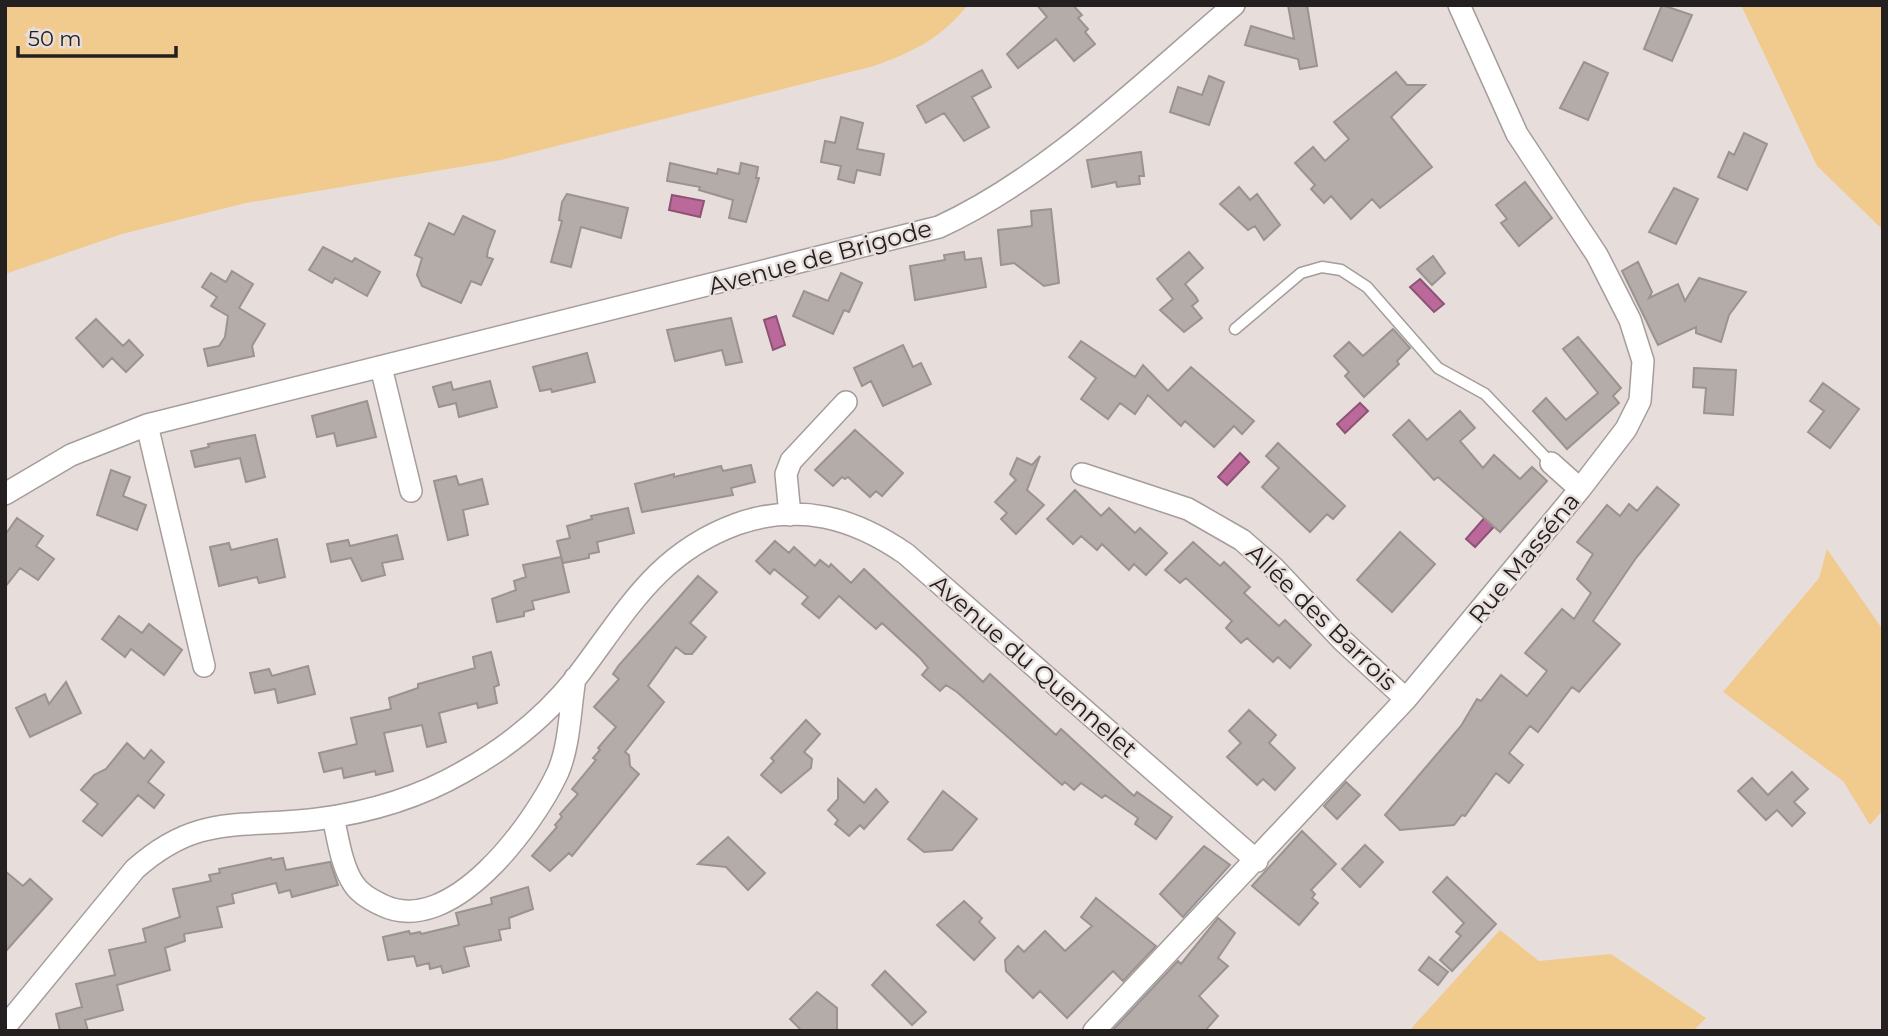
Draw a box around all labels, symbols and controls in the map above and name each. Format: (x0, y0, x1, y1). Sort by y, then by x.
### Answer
scale bar (18, 14, 175, 58)
text: 50 m (28, 26, 82, 51)
street label: Avenue de Brigode (705, 213, 935, 301)
street label: Rue Masséna (1462, 487, 1586, 629)
street label: Allée des Barrois (1241, 538, 1403, 696)
street label: Avenue du Quennelet (925, 568, 1143, 764)

